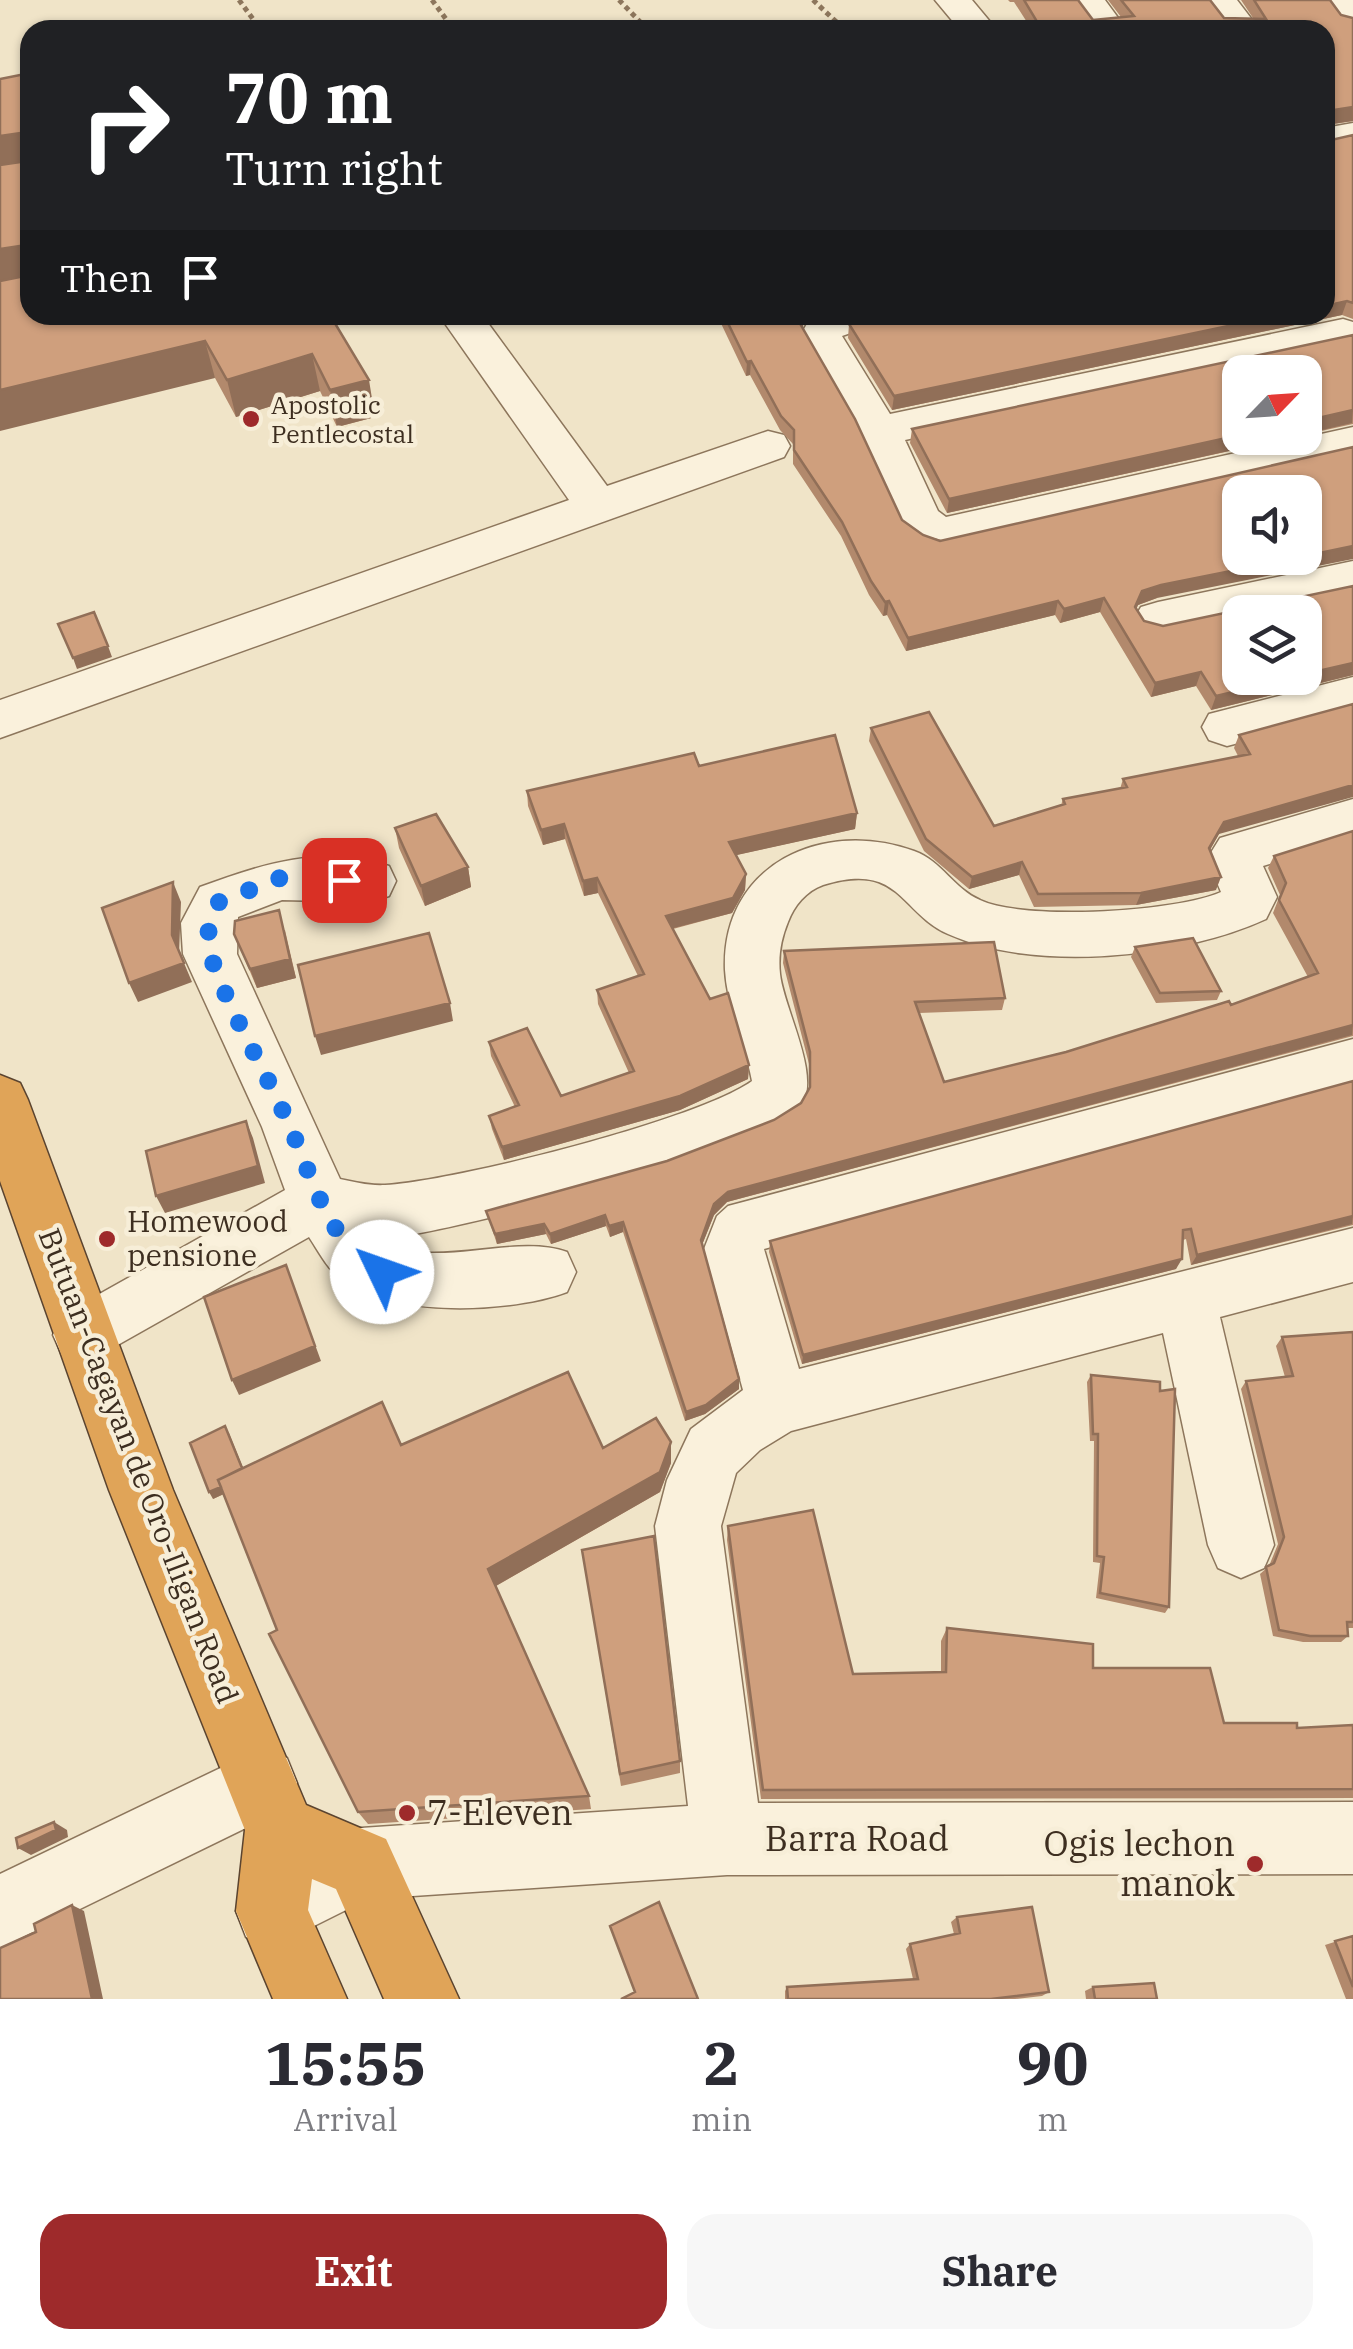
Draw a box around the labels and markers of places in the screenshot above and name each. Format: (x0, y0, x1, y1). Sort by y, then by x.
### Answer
place label: Apostolic Pentlecostal (271, 388, 414, 450)
marker: Apostolic Pentlecostal (240, 408, 262, 430)
pin (302, 838, 387, 923)
place label: Homewood pensione (127, 1201, 288, 1274)
marker: Homewood pensione (96, 1228, 118, 1250)
place label: 7-Eleven (427, 1789, 573, 1835)
marker: 7-Eleven (396, 1802, 418, 1824)
place label: Ogis lechon manok (1043, 1820, 1236, 1906)
marker: Ogis lechon manok (1244, 1853, 1266, 1875)

